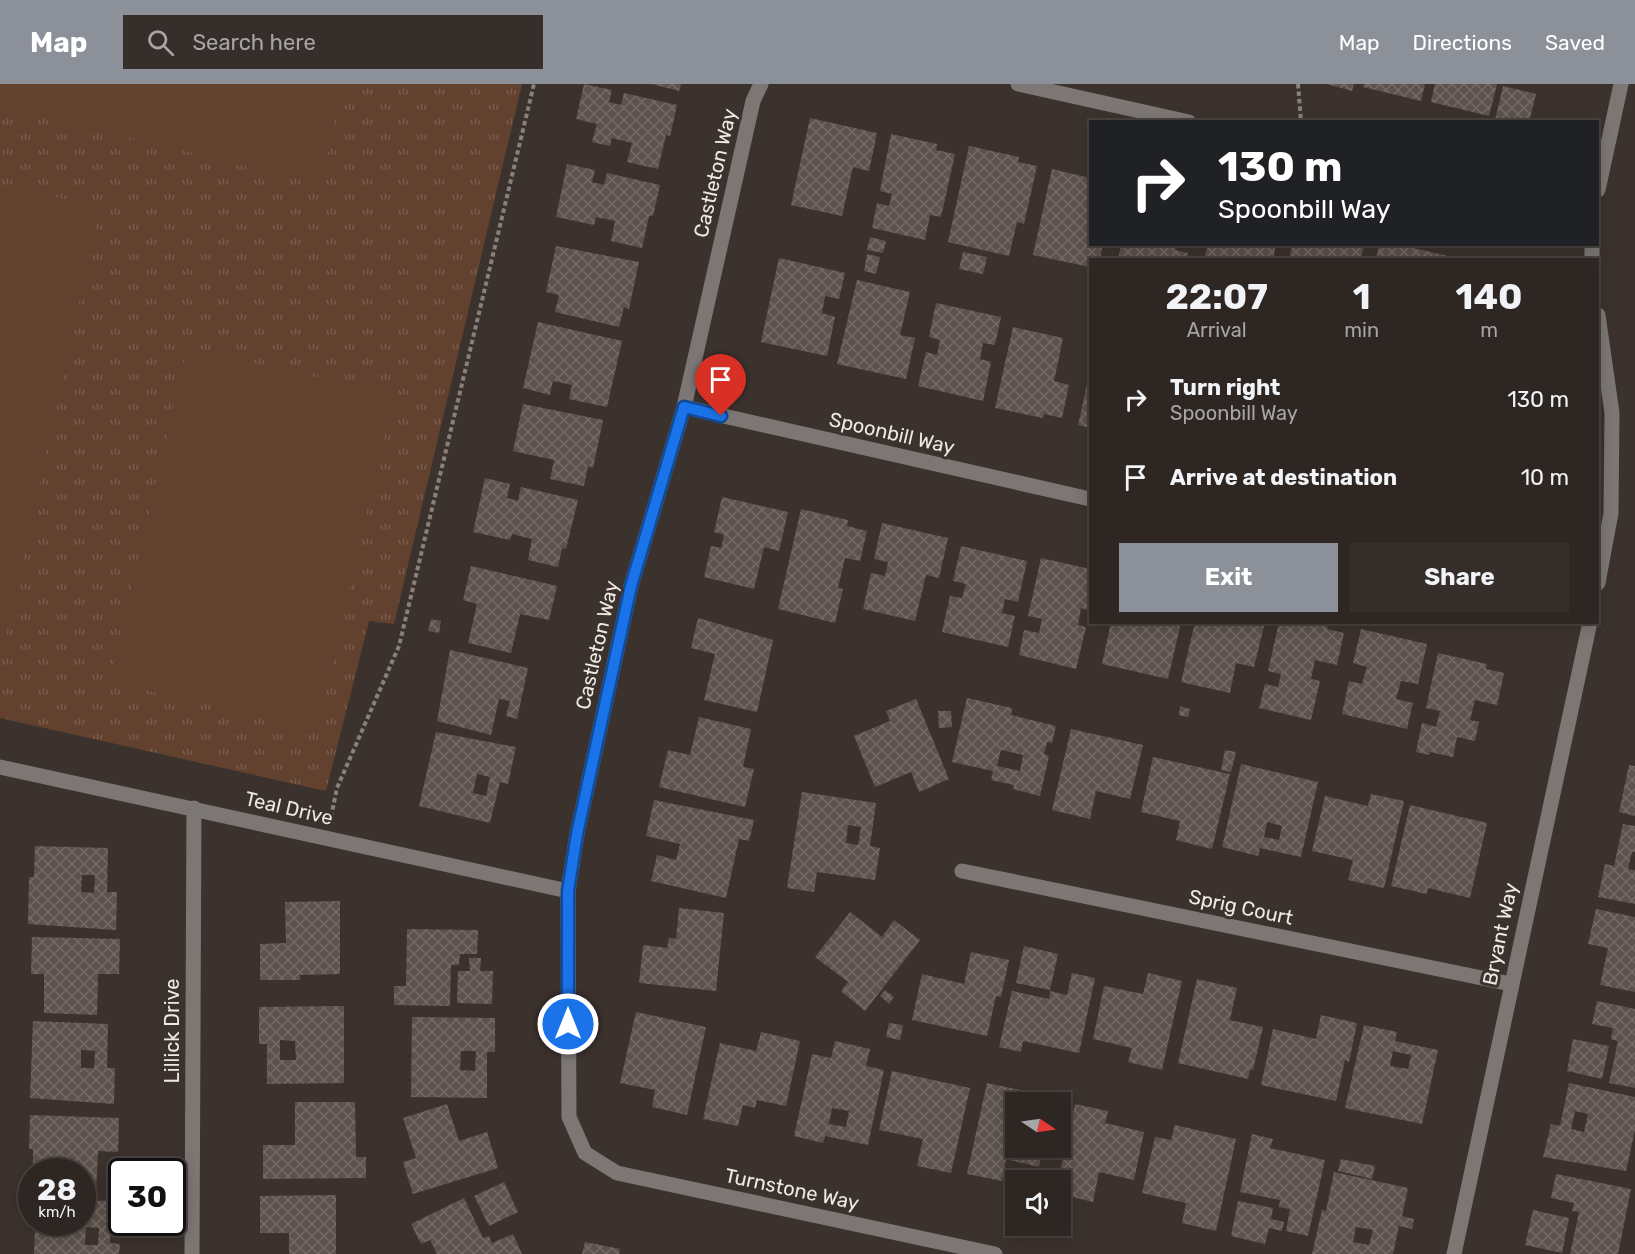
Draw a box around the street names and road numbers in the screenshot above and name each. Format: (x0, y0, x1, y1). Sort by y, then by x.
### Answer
street label: Castleton Way (688, 106, 742, 240)
street label: Spoonbill Way (827, 407, 957, 459)
street label: Castleton Way (570, 578, 624, 712)
street label: Teal Drive (243, 786, 335, 830)
street label: Bryant Way (1477, 880, 1523, 988)
street label: Sprig Court (1187, 884, 1295, 930)
street label: Lillick Drive (160, 979, 184, 1083)
street label: Turnstone Way (723, 1163, 861, 1215)

